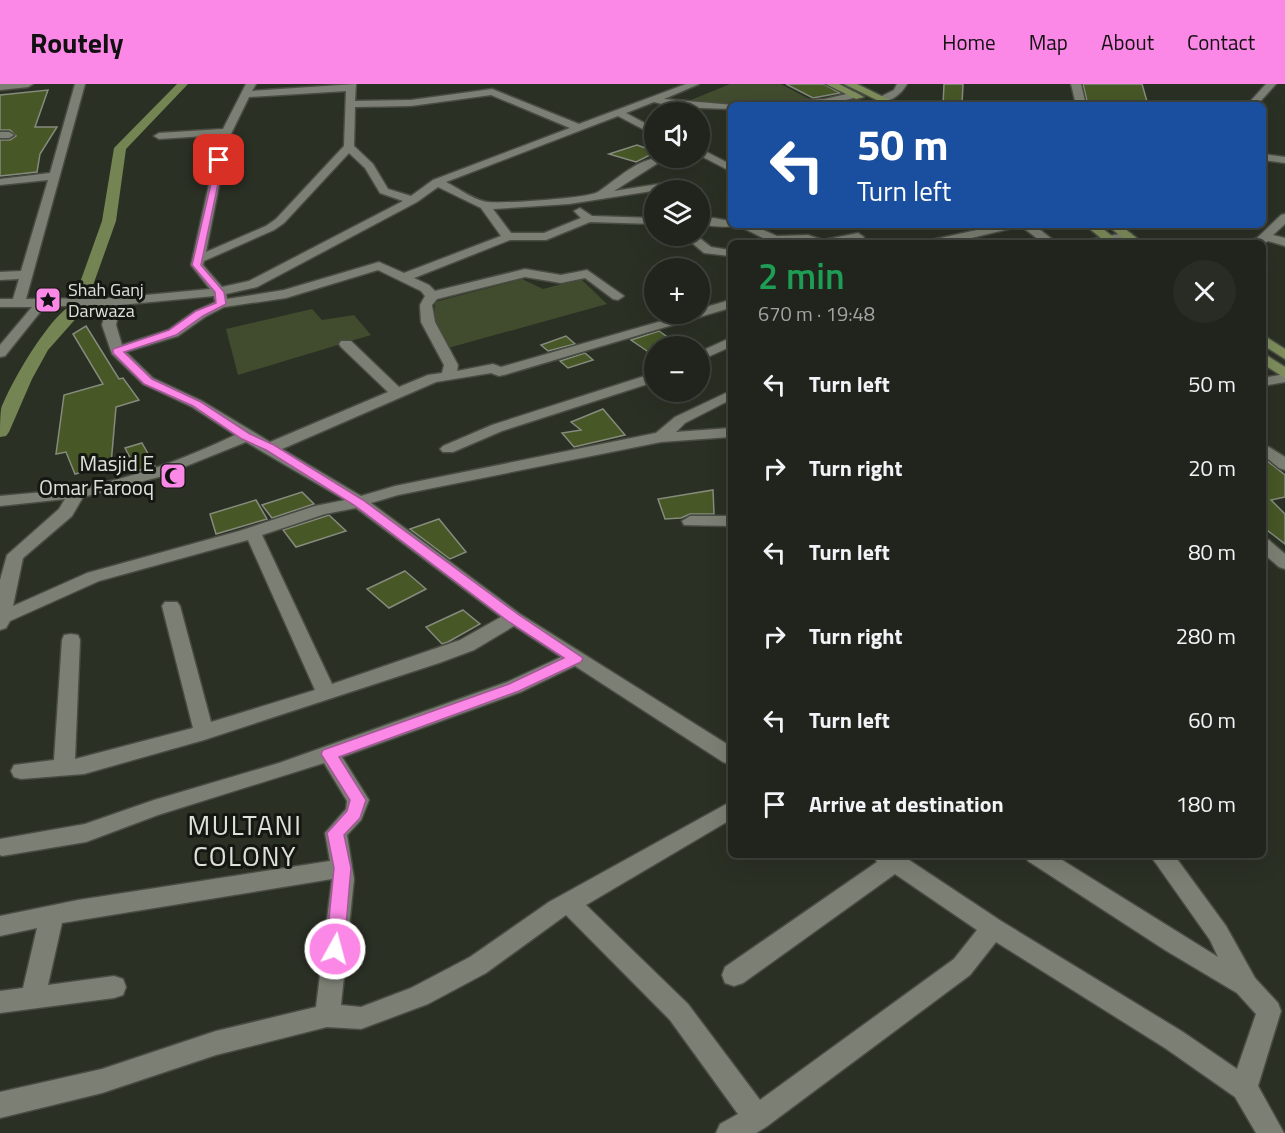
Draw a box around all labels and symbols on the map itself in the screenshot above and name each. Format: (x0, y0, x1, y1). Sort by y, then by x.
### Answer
pin (193, 134, 244, 185)
place label: Shah Ganj Darwaza (68, 276, 144, 324)
place icon: Shah Ganj Darwaza (33, 285, 63, 315)
place label: Masjid E Omar Farooq (39, 447, 154, 503)
mosque icon: Masjid E Omar Farooq (158, 461, 188, 491)
district label: MULTANI COLONY (188, 804, 302, 876)
position arrow (303, 917, 367, 981)

